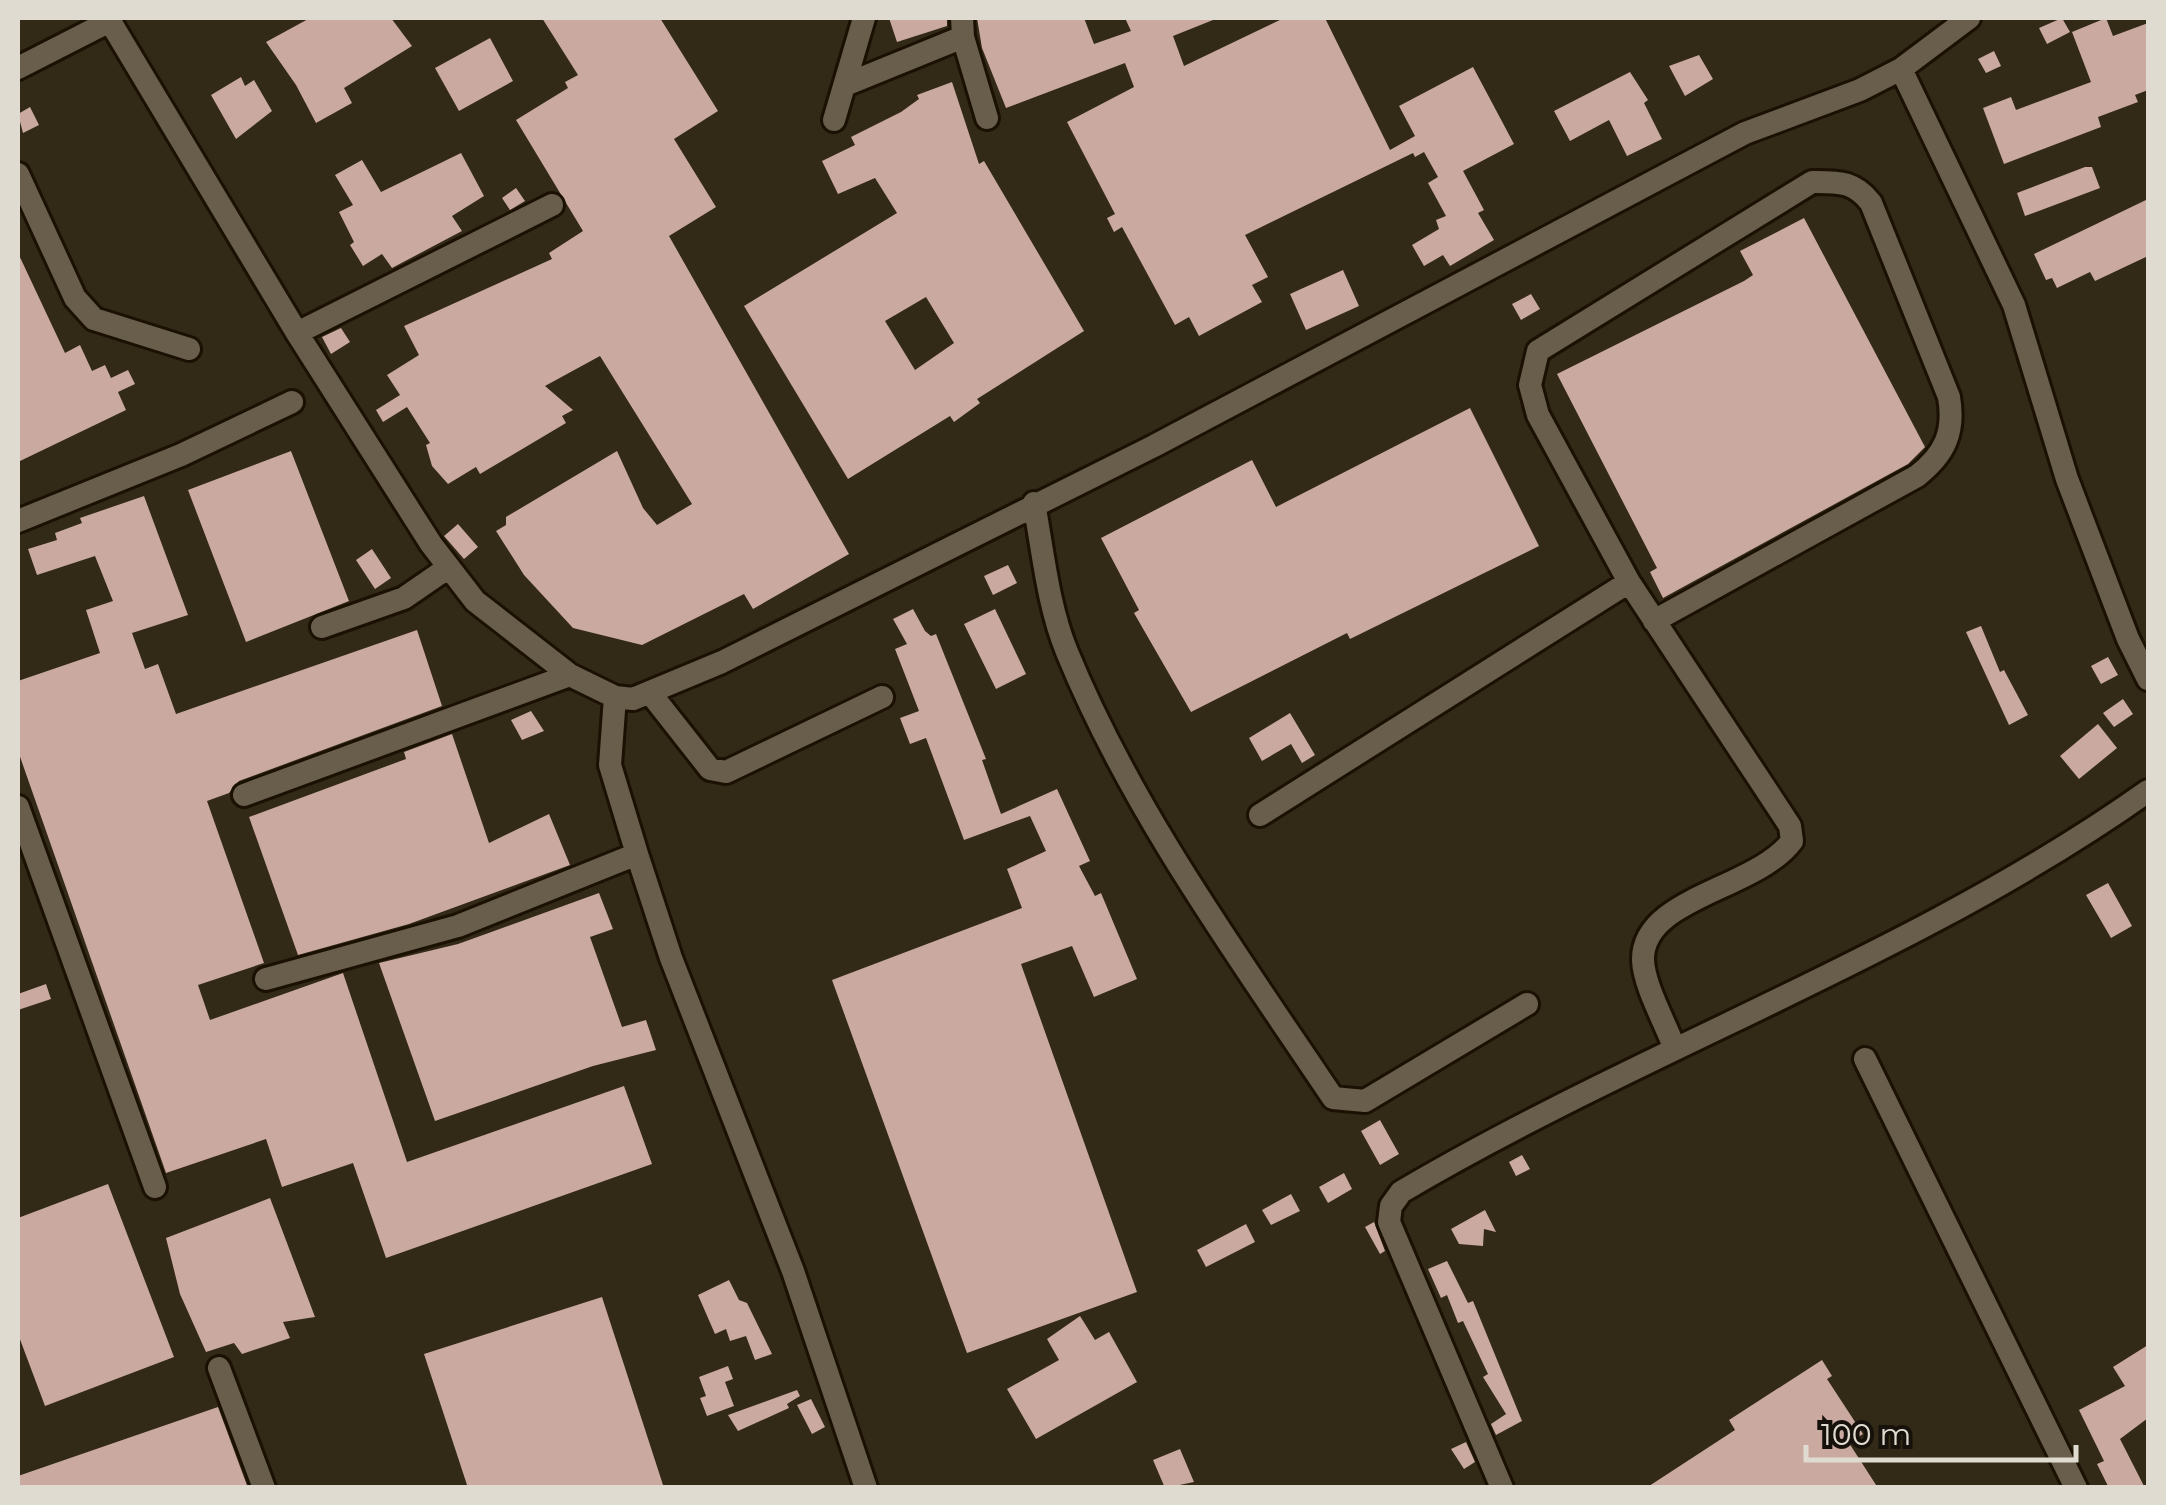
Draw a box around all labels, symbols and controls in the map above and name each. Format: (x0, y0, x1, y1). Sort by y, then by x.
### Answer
scale bar (1806, 1400, 2076, 1462)
text: 100 m (1821, 1416, 1911, 1453)

